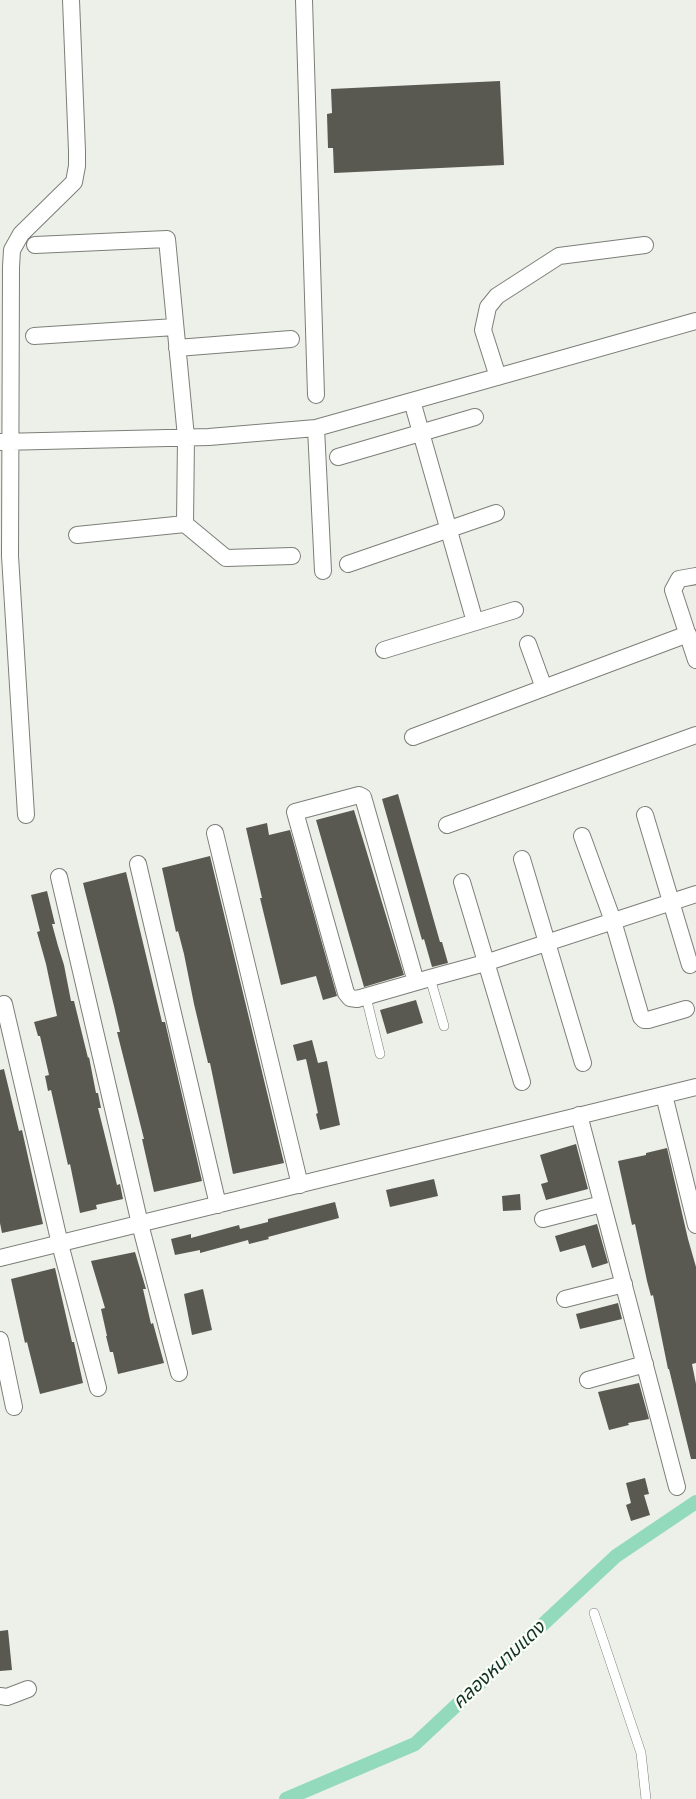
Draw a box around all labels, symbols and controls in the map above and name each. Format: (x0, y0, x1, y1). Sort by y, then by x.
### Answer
water label: คลองหนามแดง (448, 1616, 550, 1714)

